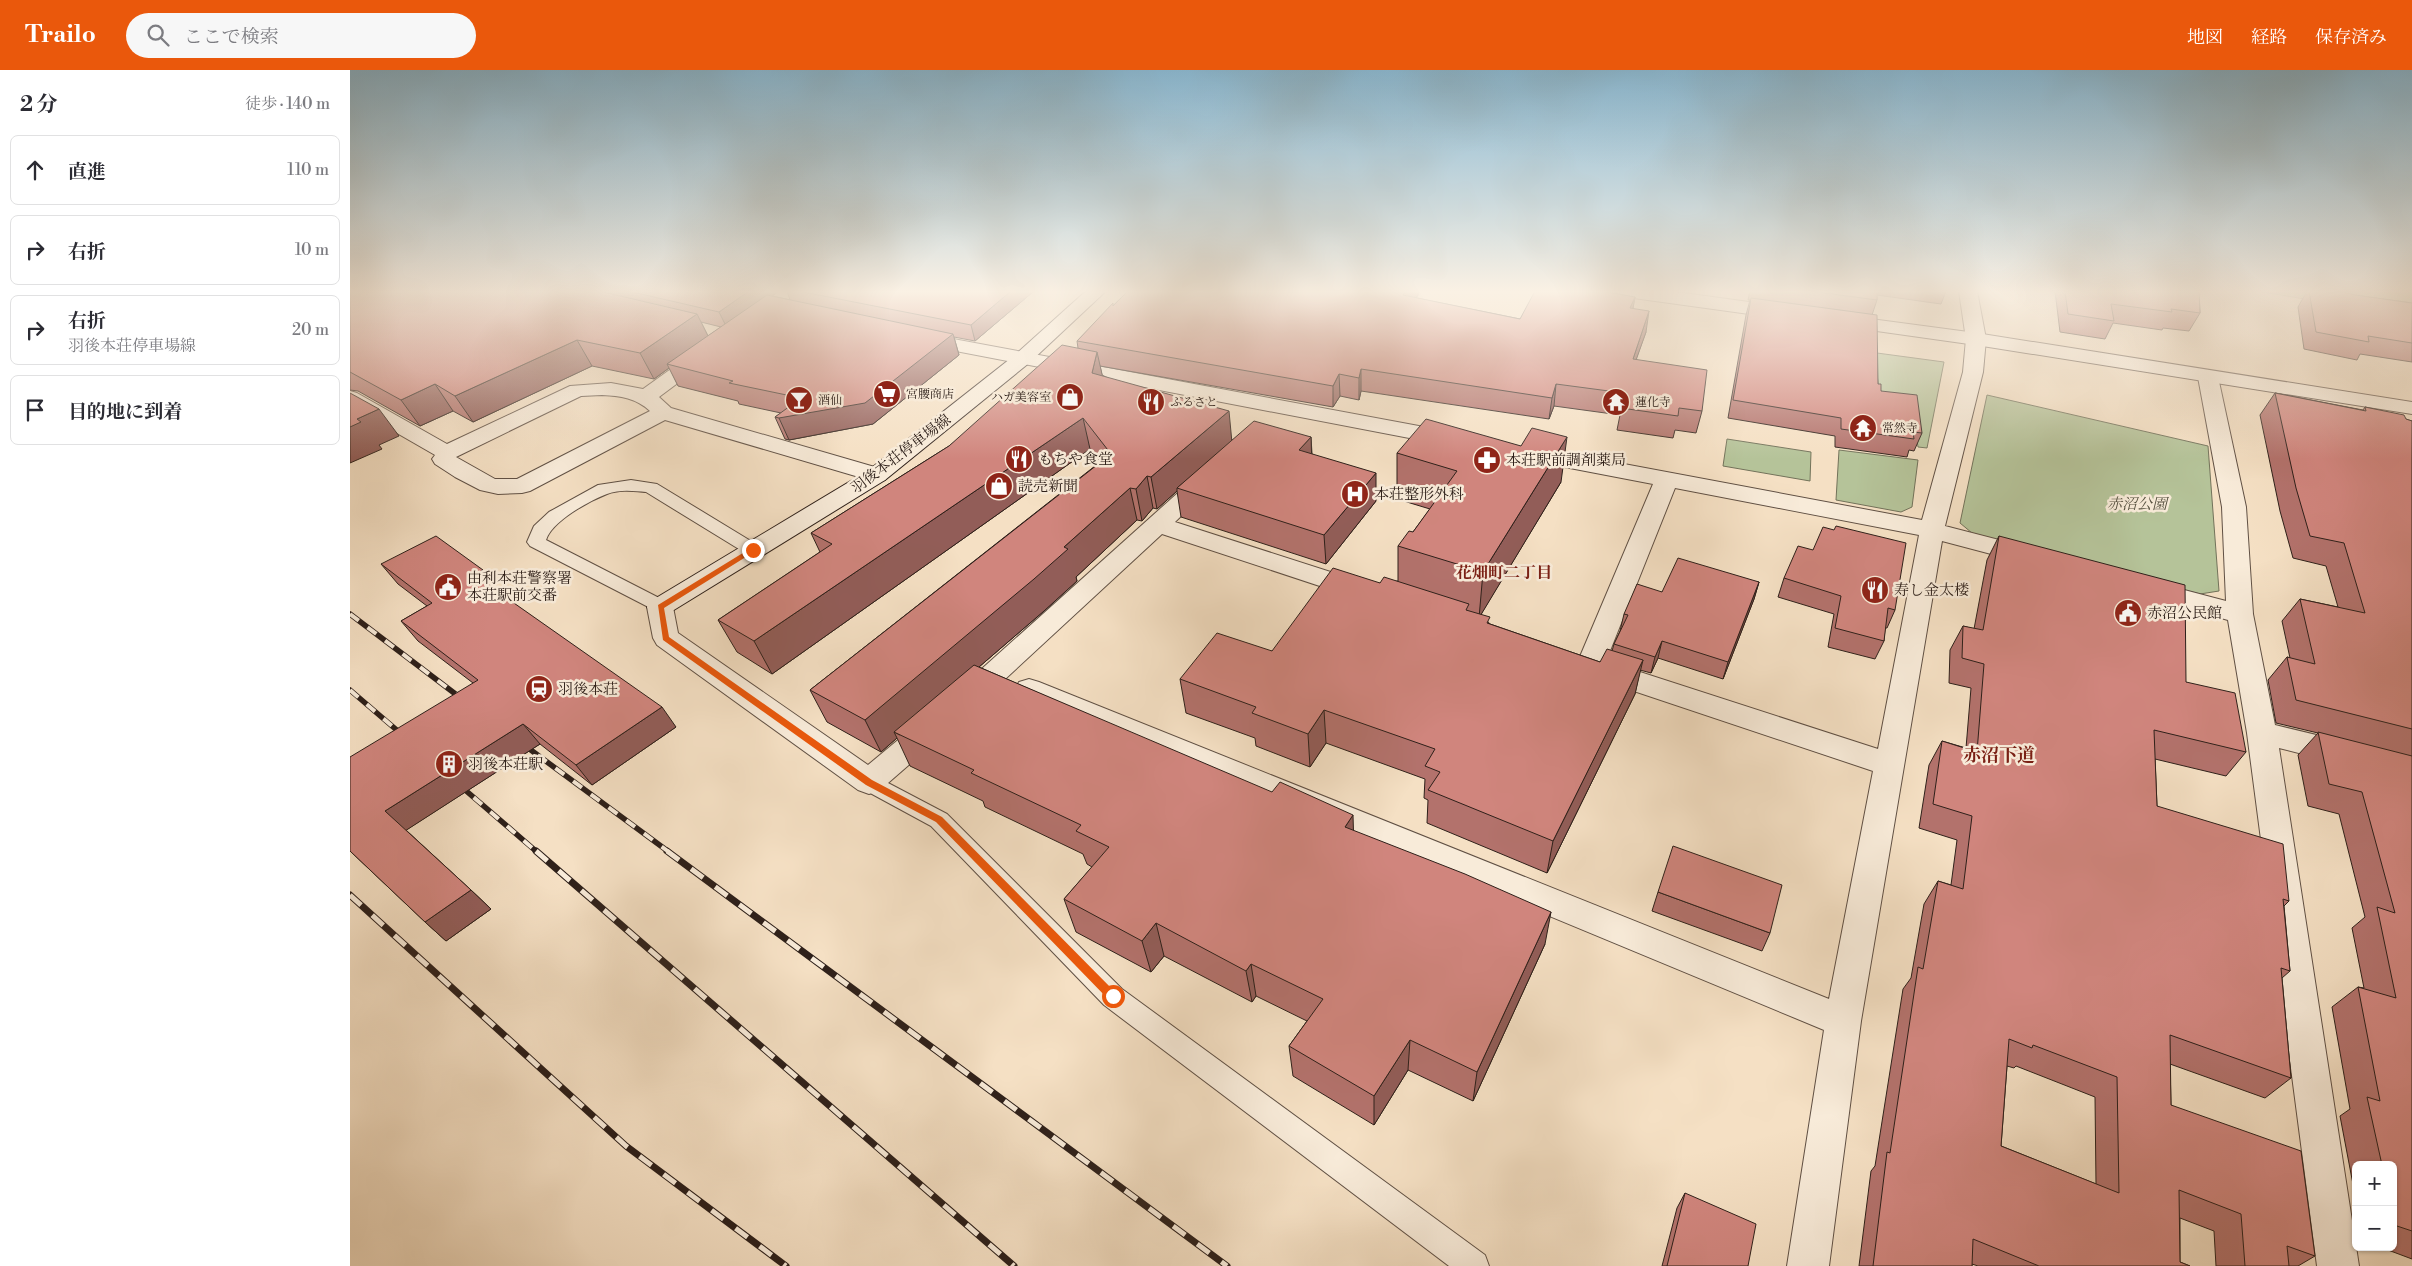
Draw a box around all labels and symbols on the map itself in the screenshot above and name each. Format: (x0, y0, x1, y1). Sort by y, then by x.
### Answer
supermarket icon: 宮腰商店 (872, 379, 902, 409)
shop icon: ハガ美容室 (1055, 382, 1085, 412)
bar icon: 酒仙 (784, 385, 814, 415)
place label: 宮腰商店 (906, 387, 954, 402)
restaurant icon: ふるさと (1136, 387, 1166, 417)
temple icon: 蓮化寺 (1601, 387, 1631, 417)
place label: ハガ美容室 (991, 390, 1051, 405)
place label: 酒仙 (818, 393, 842, 408)
place label: ふるさと (1170, 395, 1218, 410)
place label: 蓮化寺 (1635, 395, 1671, 410)
street label: 羽後本荘停車場線 (847, 410, 955, 498)
temple icon: 常然寺 (1848, 413, 1878, 443)
place label: 常然寺 (1882, 421, 1918, 436)
restaurant icon: もちや食堂 (1004, 444, 1034, 474)
pharmacy icon: 本荘駅前調剤薬局 (1472, 445, 1502, 475)
place label: もちや食堂 (1038, 450, 1113, 469)
place label: 本荘駅前調剤薬局 (1506, 451, 1626, 470)
shop icon: 読売新聞 (984, 471, 1014, 501)
place label: 読売新聞 (1018, 477, 1078, 496)
hospital icon: 本荘整形外科 (1340, 479, 1370, 509)
place label: 本荘整形外科 (1374, 485, 1464, 504)
park label: 赤沼公園 (2107, 495, 2170, 514)
route end (742, 539, 765, 562)
district label: 花畑町二丁目 (1456, 563, 1552, 583)
place label: 由利本荘警察署 本荘駅前交番 (467, 569, 572, 605)
public building icon: 由利本荘警察署 本荘駅前交番 (433, 572, 463, 602)
restaurant icon: 寿し金太楼 (1860, 575, 1890, 605)
place label: 寿し金太楼 (1894, 581, 1969, 600)
public building icon: 赤沼公民館 (2113, 598, 2143, 628)
place label: 赤沼公民館 (2147, 604, 2222, 623)
station icon: 羽後本荘 (524, 674, 554, 704)
place label: 羽後本荘 (558, 680, 618, 699)
district label: 赤沼下道 (1963, 744, 2035, 767)
building icon: 羽後本荘駅 (434, 749, 464, 779)
place label: 羽後本荘駅 (468, 755, 543, 774)
route start (1102, 985, 1125, 1008)

